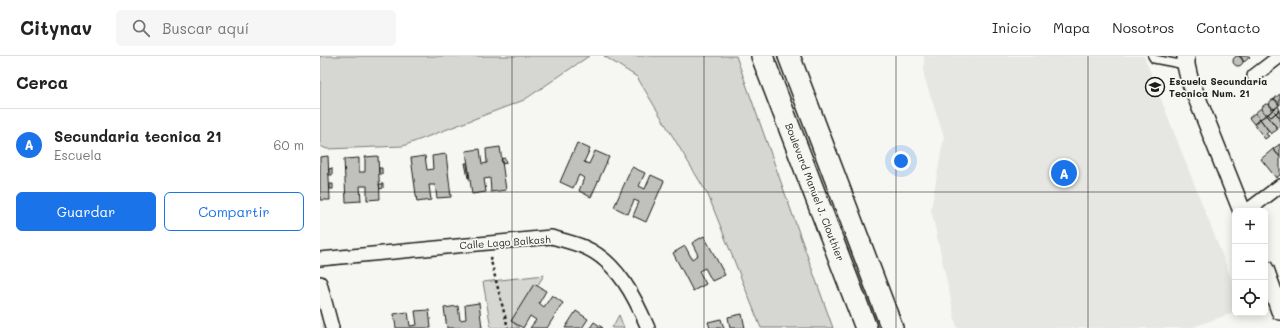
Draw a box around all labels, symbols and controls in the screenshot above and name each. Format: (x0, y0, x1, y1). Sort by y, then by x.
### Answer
search box (116, 10, 396, 46)
text: Citynav (20, 15, 92, 40)
icon: search (130, 17, 152, 39)
text: Buscar aquí (162, 18, 249, 38)
text: Inicio (992, 18, 1031, 37)
text: Mapa (1053, 18, 1090, 37)
text: Nosotros (1112, 18, 1174, 37)
text: Contacto (1196, 18, 1260, 37)
text: Cerca (16, 71, 68, 93)
place label: Escuela Secundaria Tecnica Num. 21 (1169, 74, 1267, 100)
school or university icon: Escuela Secundaria Tecnica Num. 21 (1144, 76, 1166, 98)
street label: Boulevard Manuel J. Clouthier (782, 121, 848, 263)
text: Secundaria tecnica 21 (54, 126, 222, 146)
text: A (24, 136, 34, 153)
text: 60 m (274, 136, 304, 153)
text: Escuela (54, 146, 102, 163)
your location (891, 151, 911, 171)
pin: A (1051, 158, 1077, 188)
button: Guardar (16, 192, 156, 231)
button: Compartir (164, 192, 304, 231)
map controls (1232, 208, 1268, 316)
button: + (1232, 208, 1268, 244)
street label: Calle Lago Balkash (459, 232, 551, 252)
button: − (1232, 244, 1268, 280)
button: locate (1232, 280, 1268, 316)

